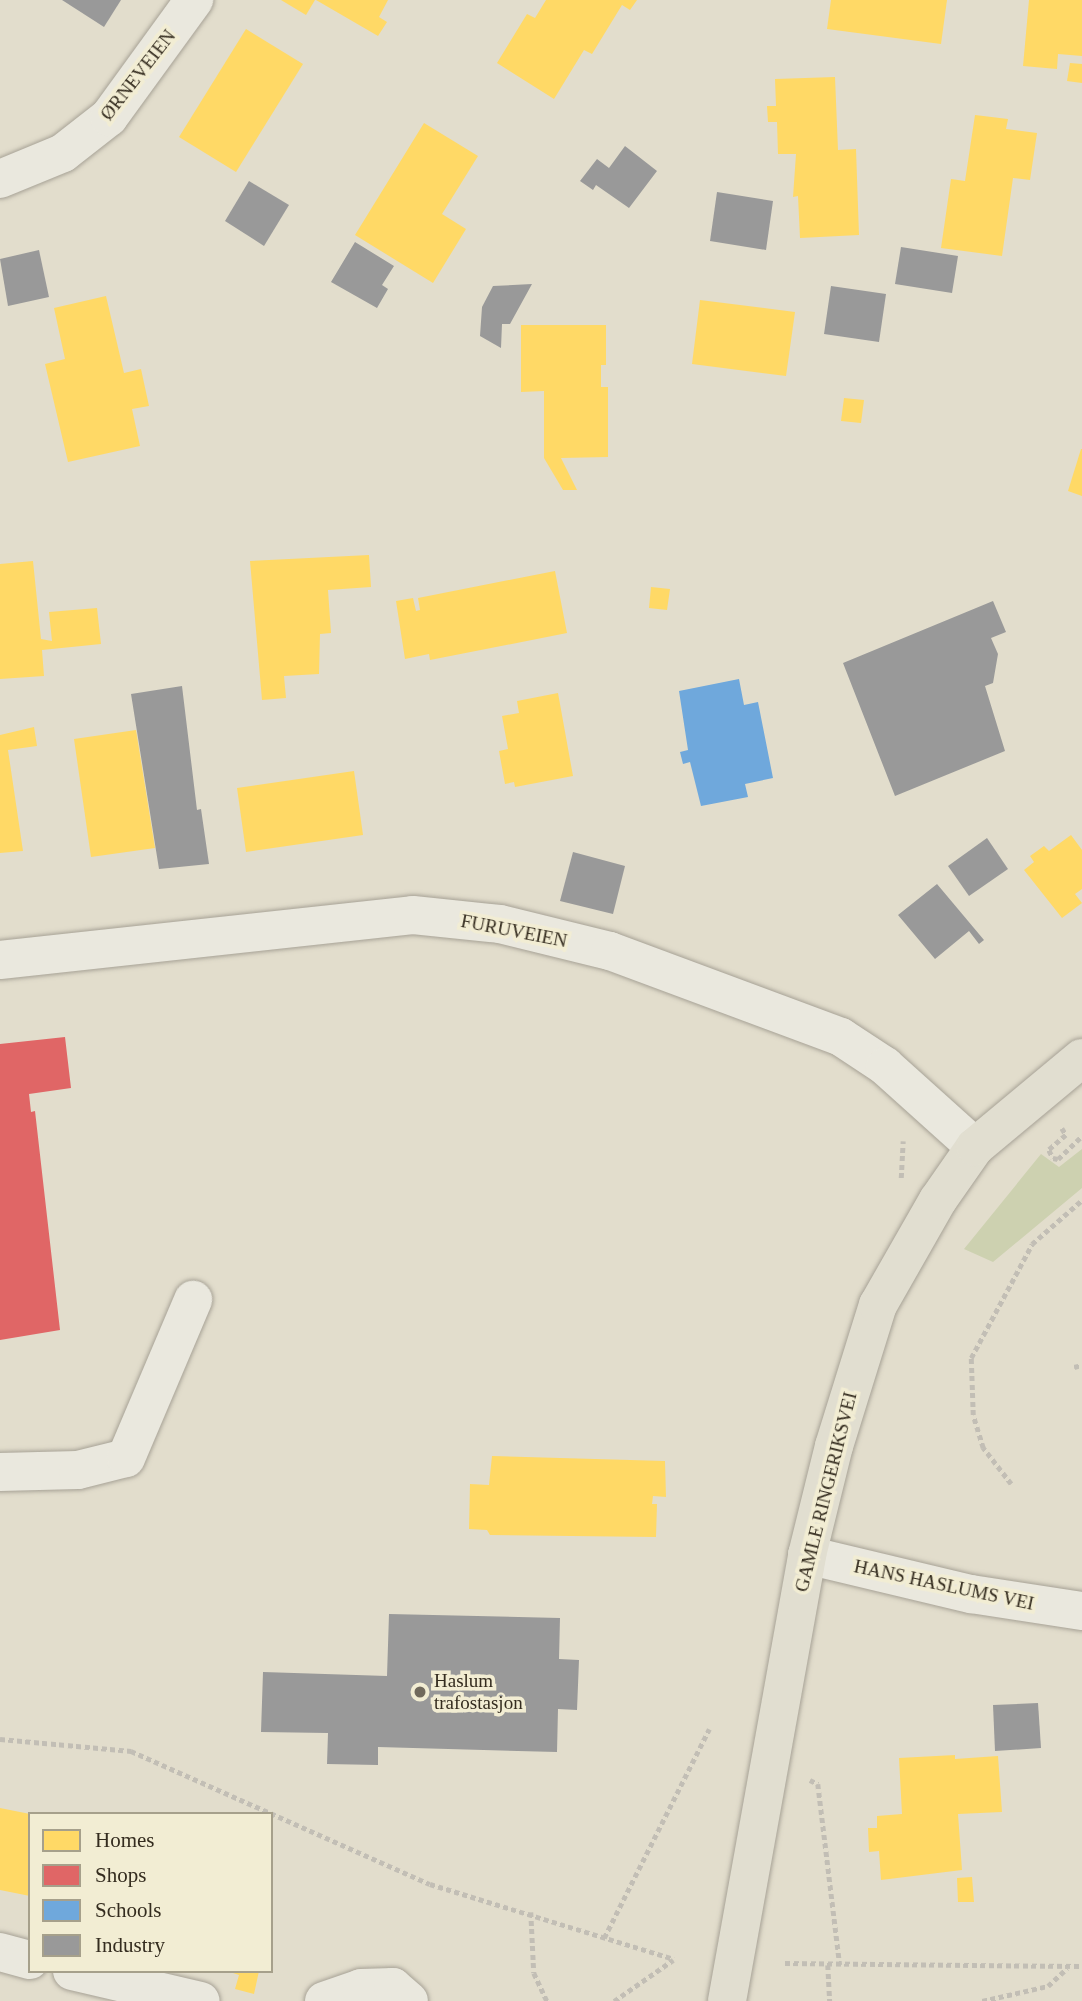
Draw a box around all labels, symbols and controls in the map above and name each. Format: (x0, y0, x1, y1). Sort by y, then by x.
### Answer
street label: ØRNEVEIEN (96, 25, 180, 125)
street label: FURUVEIEN (459, 910, 569, 952)
street label: GAMLE RINGERIKSVEI (790, 1390, 862, 1594)
street label: HANS HASLUMS VEI (852, 1555, 1036, 1615)
place label: Haslum trafostasjon (434, 1670, 523, 1714)
marker: Haslum trafostasjon (412, 1684, 428, 1700)
legend (28, 1812, 273, 1973)
text: Homes (95, 1828, 155, 1852)
text: Shops (95, 1863, 146, 1887)
text: Schools (95, 1898, 162, 1922)
text: Industry (95, 1933, 165, 1957)

